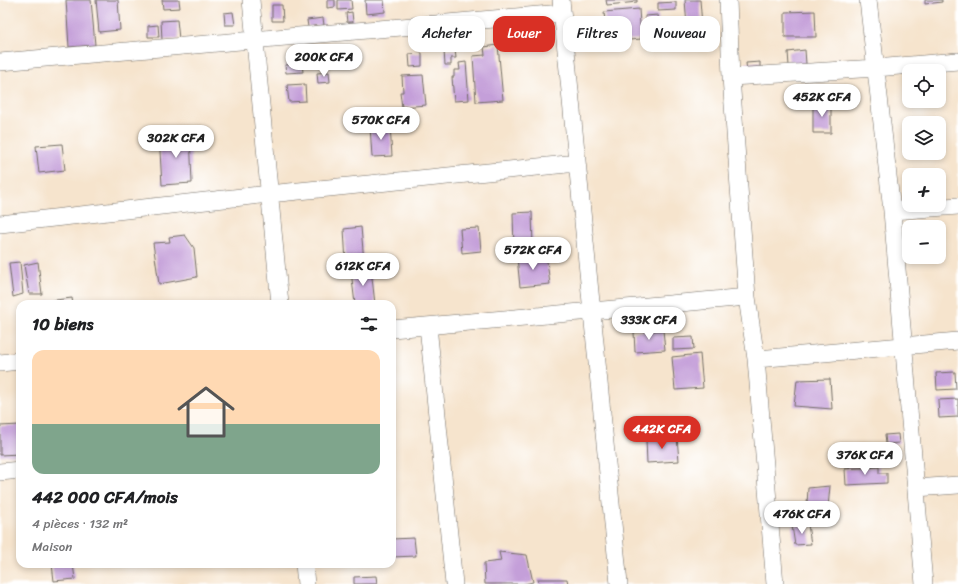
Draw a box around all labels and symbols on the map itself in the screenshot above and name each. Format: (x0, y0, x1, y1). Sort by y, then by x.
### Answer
pin: 200K CFA (283, 44, 365, 78)
pin: 452K CFA (781, 84, 863, 118)
pin: 570K CFA (340, 107, 422, 141)
pin: 302K CFA (135, 125, 217, 159)
pin: 572K CFA (492, 237, 574, 271)
pin: 612K CFA (322, 253, 404, 287)
pin: 333K CFA (608, 307, 690, 341)
pin: 442K CFA (621, 416, 703, 450)
pin: 376K CFA (824, 442, 906, 476)
pin: 476K CFA (761, 501, 843, 535)

